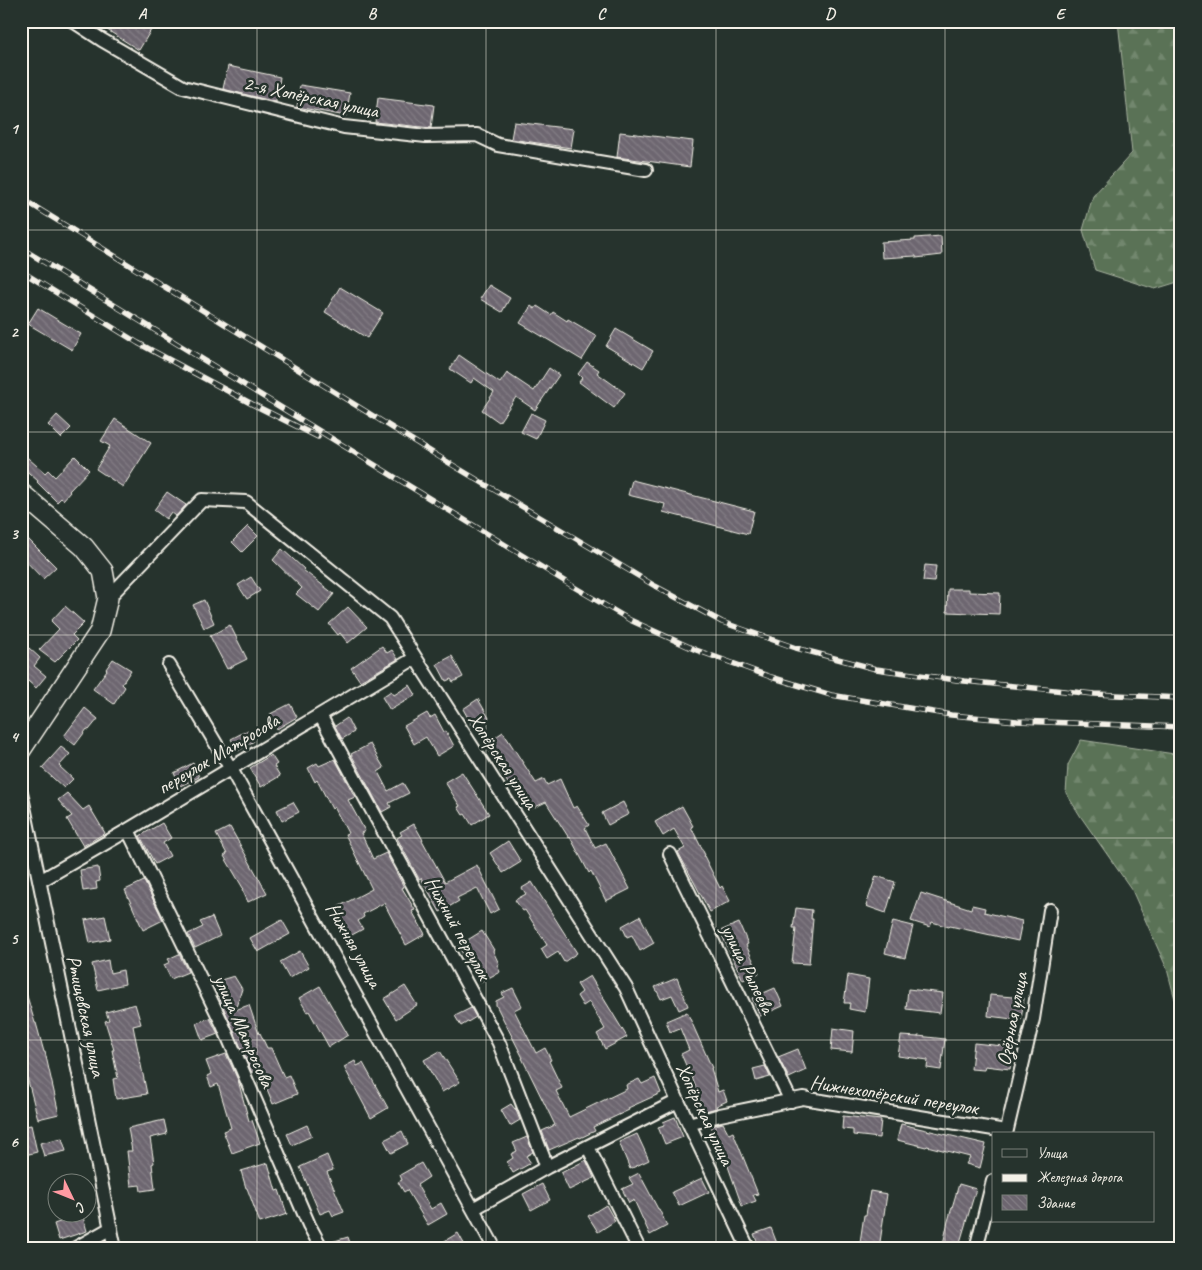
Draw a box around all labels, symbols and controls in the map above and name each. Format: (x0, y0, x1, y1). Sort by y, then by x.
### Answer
text: A (138, 4, 148, 24)
text: B (368, 4, 378, 24)
text: C (597, 4, 607, 24)
text: D (825, 4, 836, 24)
text: E (1056, 4, 1067, 24)
street label: 2-я Хопёрская улица (241, 70, 383, 124)
text: 1 (10, 119, 19, 139)
text: 2 (10, 322, 19, 342)
text: 3 (10, 524, 19, 544)
street label: переулок Матросова (153, 707, 285, 800)
street label: Хопёрская улица (463, 708, 544, 815)
text: 4 (10, 727, 19, 747)
street label: Нижний переулок (419, 872, 498, 986)
street label: Нижняя улица (320, 898, 389, 994)
street label: улица Рылеева (715, 919, 781, 1019)
text: 5 (11, 929, 20, 949)
street label: Ртищевская улица (61, 953, 111, 1080)
street label: Озёрная улица (991, 968, 1035, 1068)
street label: улица Матросова (208, 970, 281, 1093)
street label: Хопёрская улица (670, 1059, 740, 1171)
street label: Нижнехопёрский переулок (808, 1069, 981, 1121)
text: 6 (10, 1132, 19, 1152)
legend (992, 1132, 1154, 1222)
text: Улица (1037, 1144, 1068, 1163)
text: Железная дорога (1037, 1168, 1124, 1187)
north arrow (48, 1172, 98, 1222)
text: Здание (1037, 1194, 1076, 1213)
text: С (71, 1198, 90, 1216)

